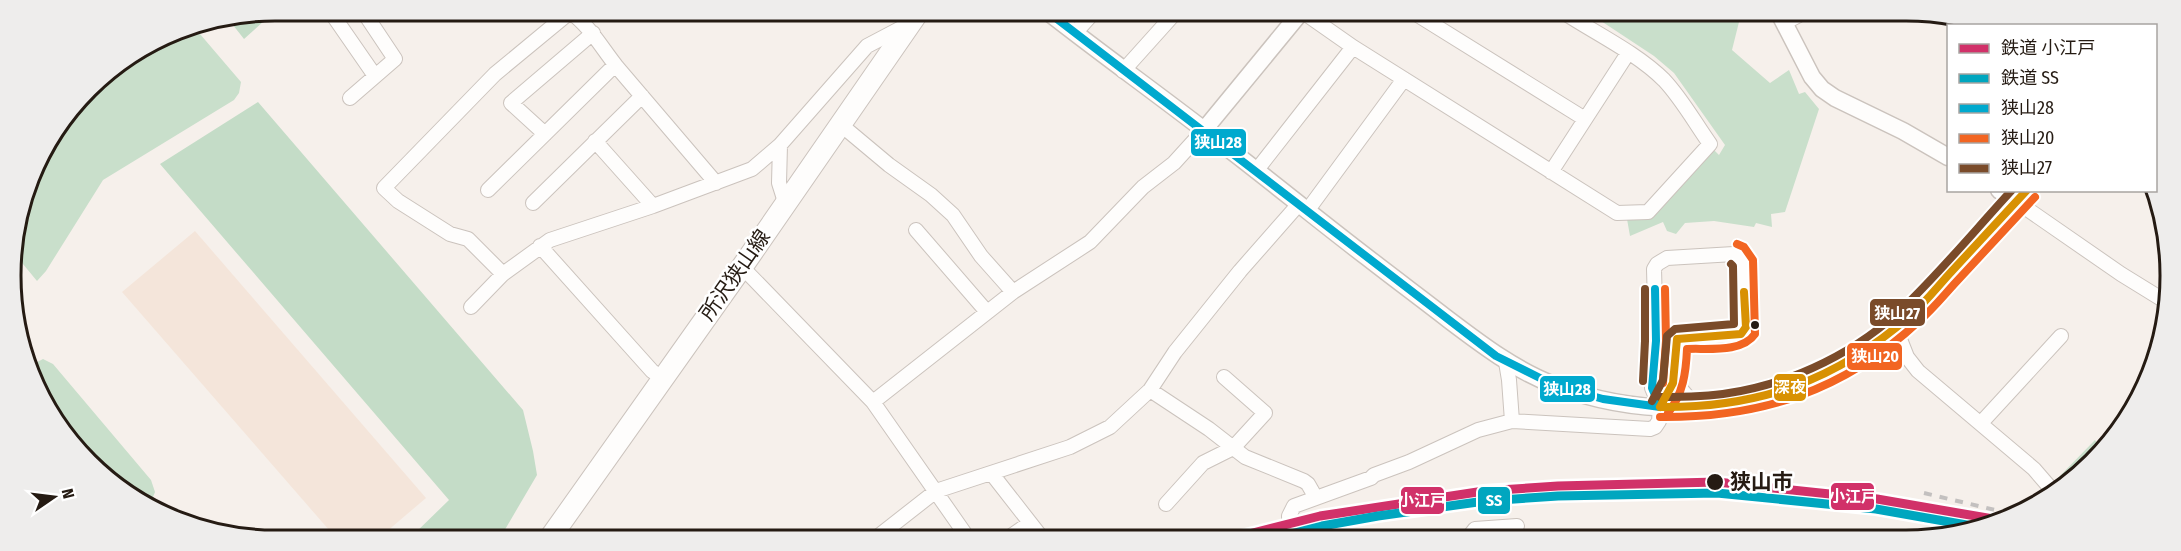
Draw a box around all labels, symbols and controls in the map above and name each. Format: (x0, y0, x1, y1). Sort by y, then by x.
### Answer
legend (1947, 24, 2157, 192)
text: 鉄道 小江戸 (2001, 37, 2095, 59)
text: 鉄道 SS (2001, 67, 2059, 89)
text: 狭山28 (2001, 97, 2054, 119)
text: 狭山20 (2001, 127, 2054, 149)
line badge: 狭山28 (1190, 128, 1247, 157)
text: 狭山28 (1194, 133, 1242, 152)
text: 狭山27 (2001, 157, 2052, 179)
street label: 所沢狭山線 (694, 225, 776, 325)
line badge: 狭山27 (1869, 298, 1926, 327)
text: 狭山27 (1874, 304, 1920, 323)
unlabelled marker (1749, 319, 1761, 331)
line badge: 狭山20 (1846, 342, 1903, 371)
text: 狭山20 (1851, 347, 1899, 366)
line badge: 深夜 (1773, 373, 1807, 402)
line badge: 狭山28 (1539, 375, 1596, 403)
text: 深夜 (1774, 378, 1806, 397)
text: 狭山28 (1543, 380, 1591, 399)
north arrow (24, 467, 84, 527)
place label: 狭山市 (1730, 469, 1793, 495)
marker: 狭山市 (1705, 472, 1725, 492)
line badge: 小江戸 (1830, 482, 1875, 511)
line badge: 小江戸 (1400, 486, 1445, 515)
line badge: SS (1477, 486, 1511, 515)
text: N (58, 487, 78, 500)
text: 小江戸 (1829, 487, 1877, 506)
text: 小江戸 (1398, 491, 1446, 510)
text: SS (1486, 491, 1502, 510)

